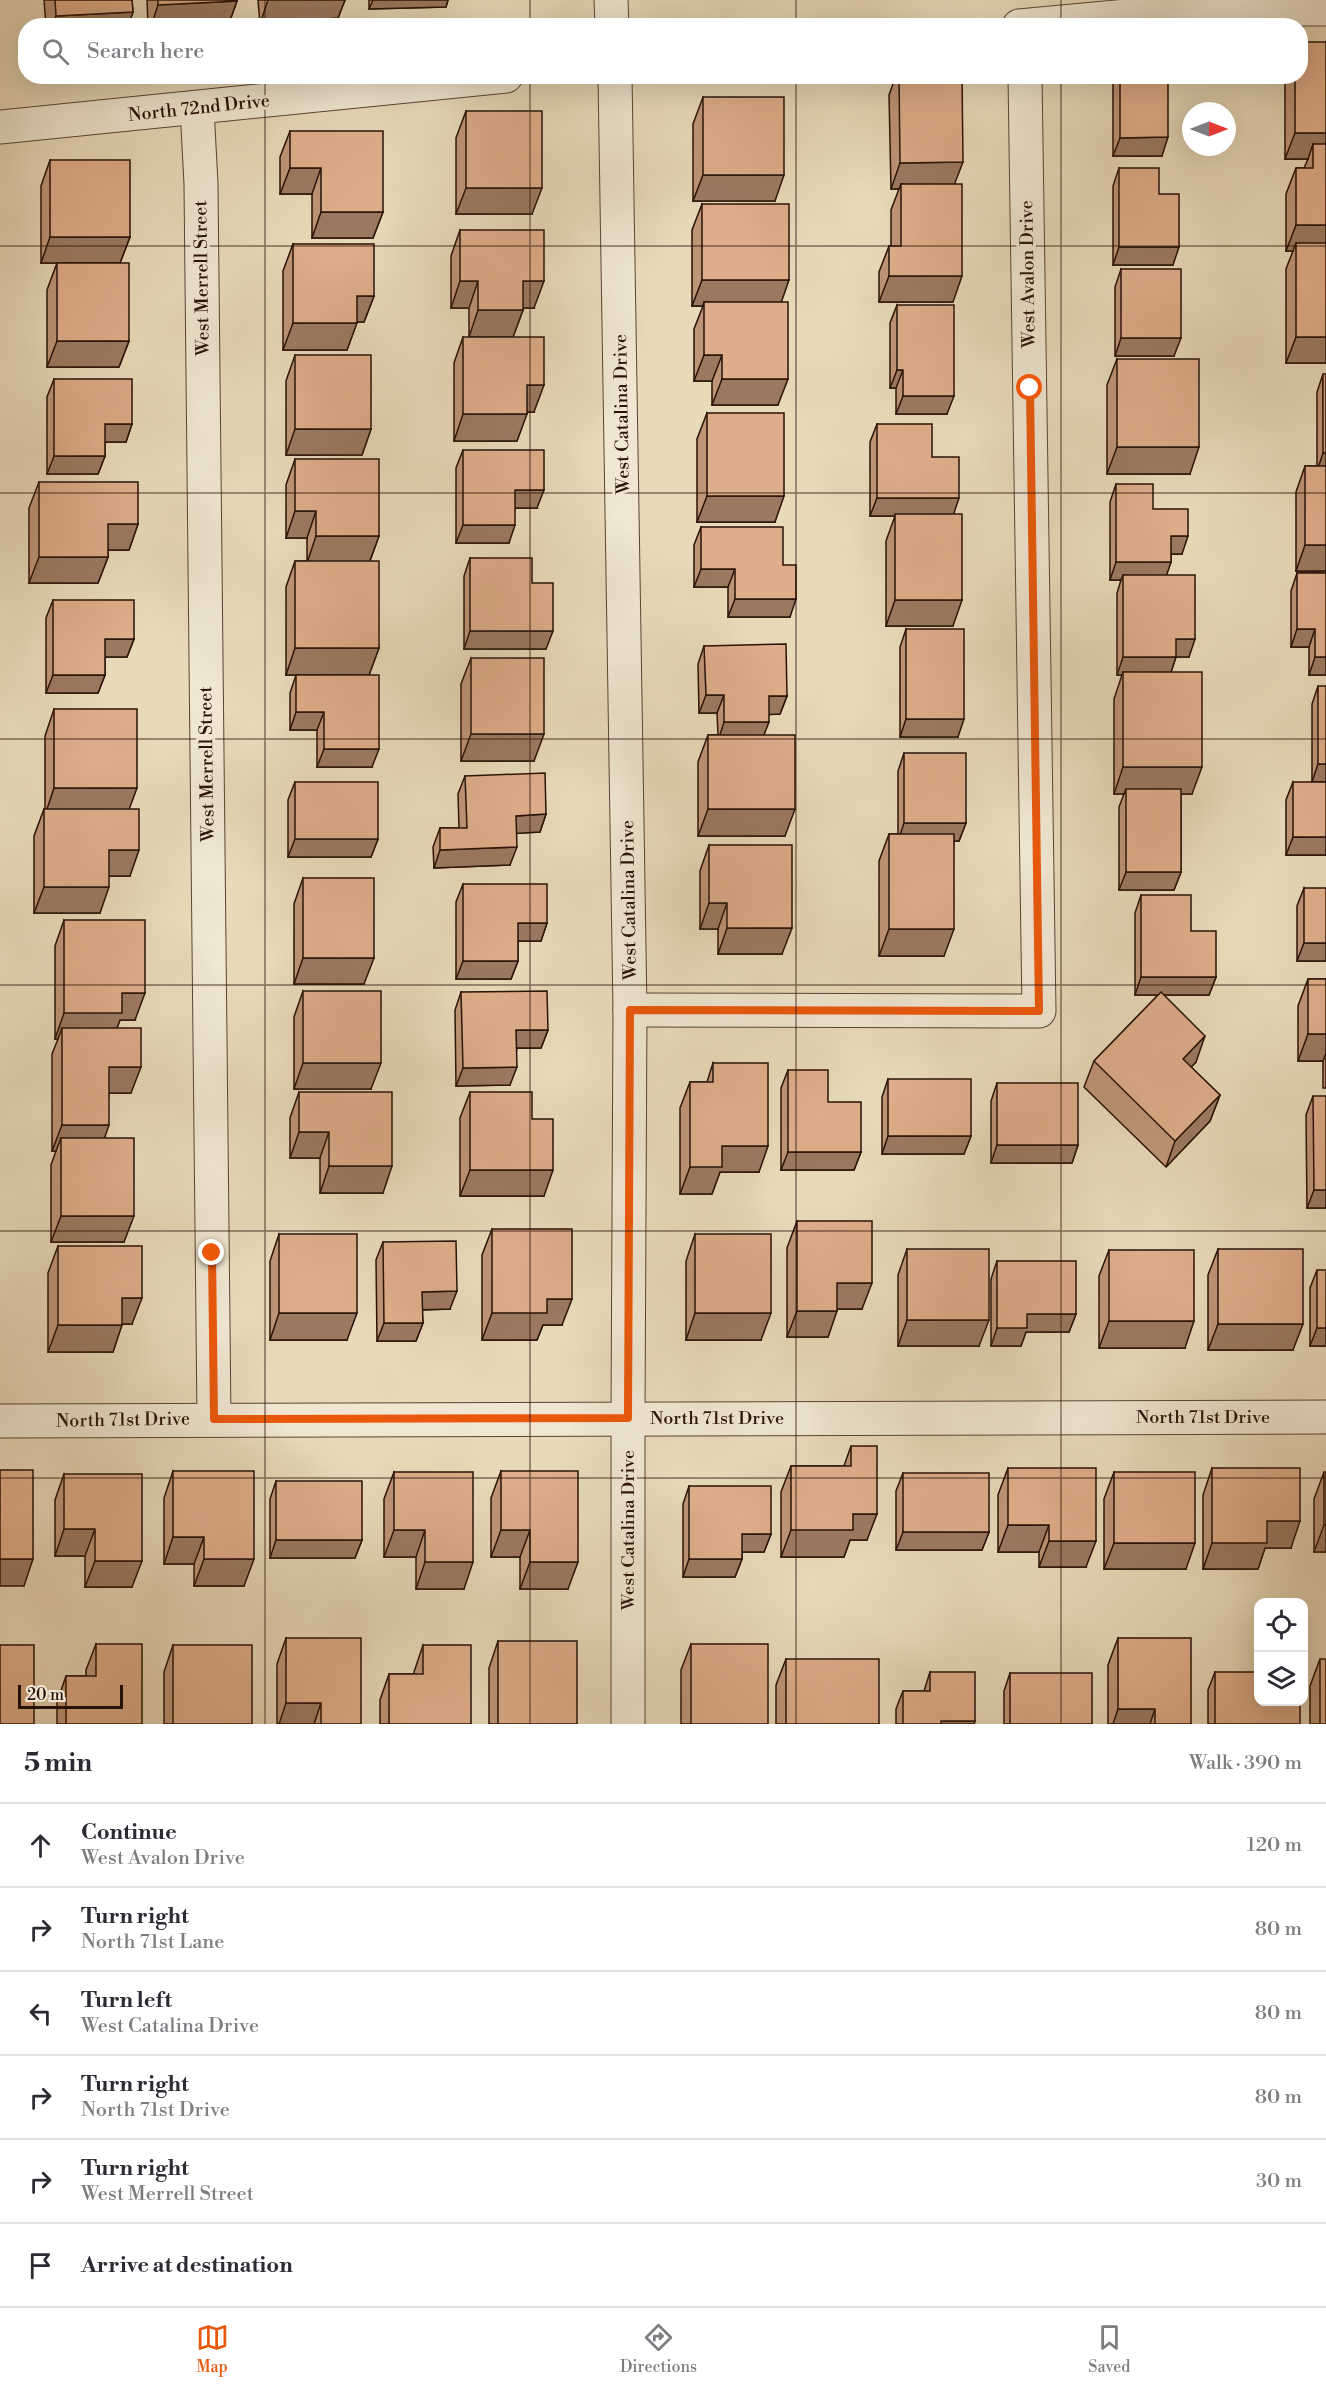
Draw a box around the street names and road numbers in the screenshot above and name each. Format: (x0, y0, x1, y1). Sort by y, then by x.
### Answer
street label: North 72nd Drive (127, 89, 271, 127)
street label: West Merrell Street (189, 199, 215, 357)
street label: West Avalon Drive (1015, 200, 1041, 349)
street label: West Catalina Drive (609, 334, 635, 495)
street label: West Merrell Street (194, 685, 220, 843)
street label: West Catalina Drive (616, 820, 642, 981)
street label: North 71st Drive (1136, 1406, 1270, 1429)
street label: North 71st Drive (56, 1407, 190, 1433)
street label: North 71st Drive (650, 1407, 784, 1430)
street label: West Catalina Drive (617, 1450, 640, 1611)

